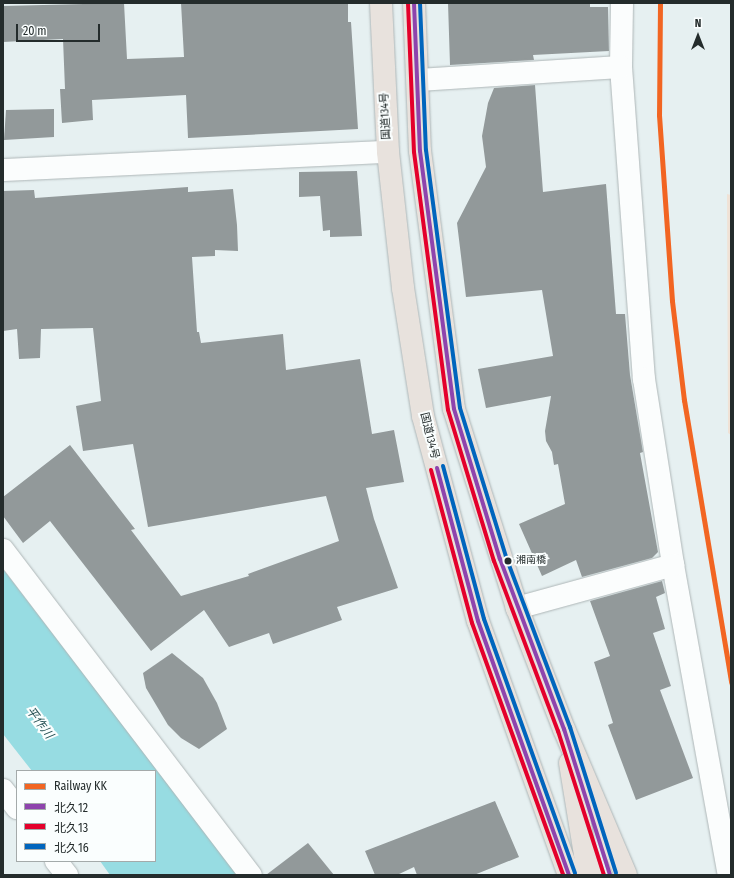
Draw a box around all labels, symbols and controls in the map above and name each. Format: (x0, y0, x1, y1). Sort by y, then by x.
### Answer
scale bar (18, 16, 102, 42)
north arrow (678, 16, 718, 56)
text: N (695, 17, 701, 30)
text: 20 m (23, 24, 47, 38)
street label: 国道134号 (378, 92, 394, 140)
street label: 国道134号 (417, 411, 441, 461)
place label: 湘南橋 (516, 555, 546, 567)
marker: 湘南橋 (503, 556, 513, 566)
water label: 平作川 (22, 704, 56, 742)
legend (16, 770, 156, 862)
text: Railway KK (54, 779, 107, 793)
text: 北久12 (54, 801, 88, 815)
text: 北久13 (54, 821, 88, 835)
text: 北久16 (54, 841, 89, 855)

